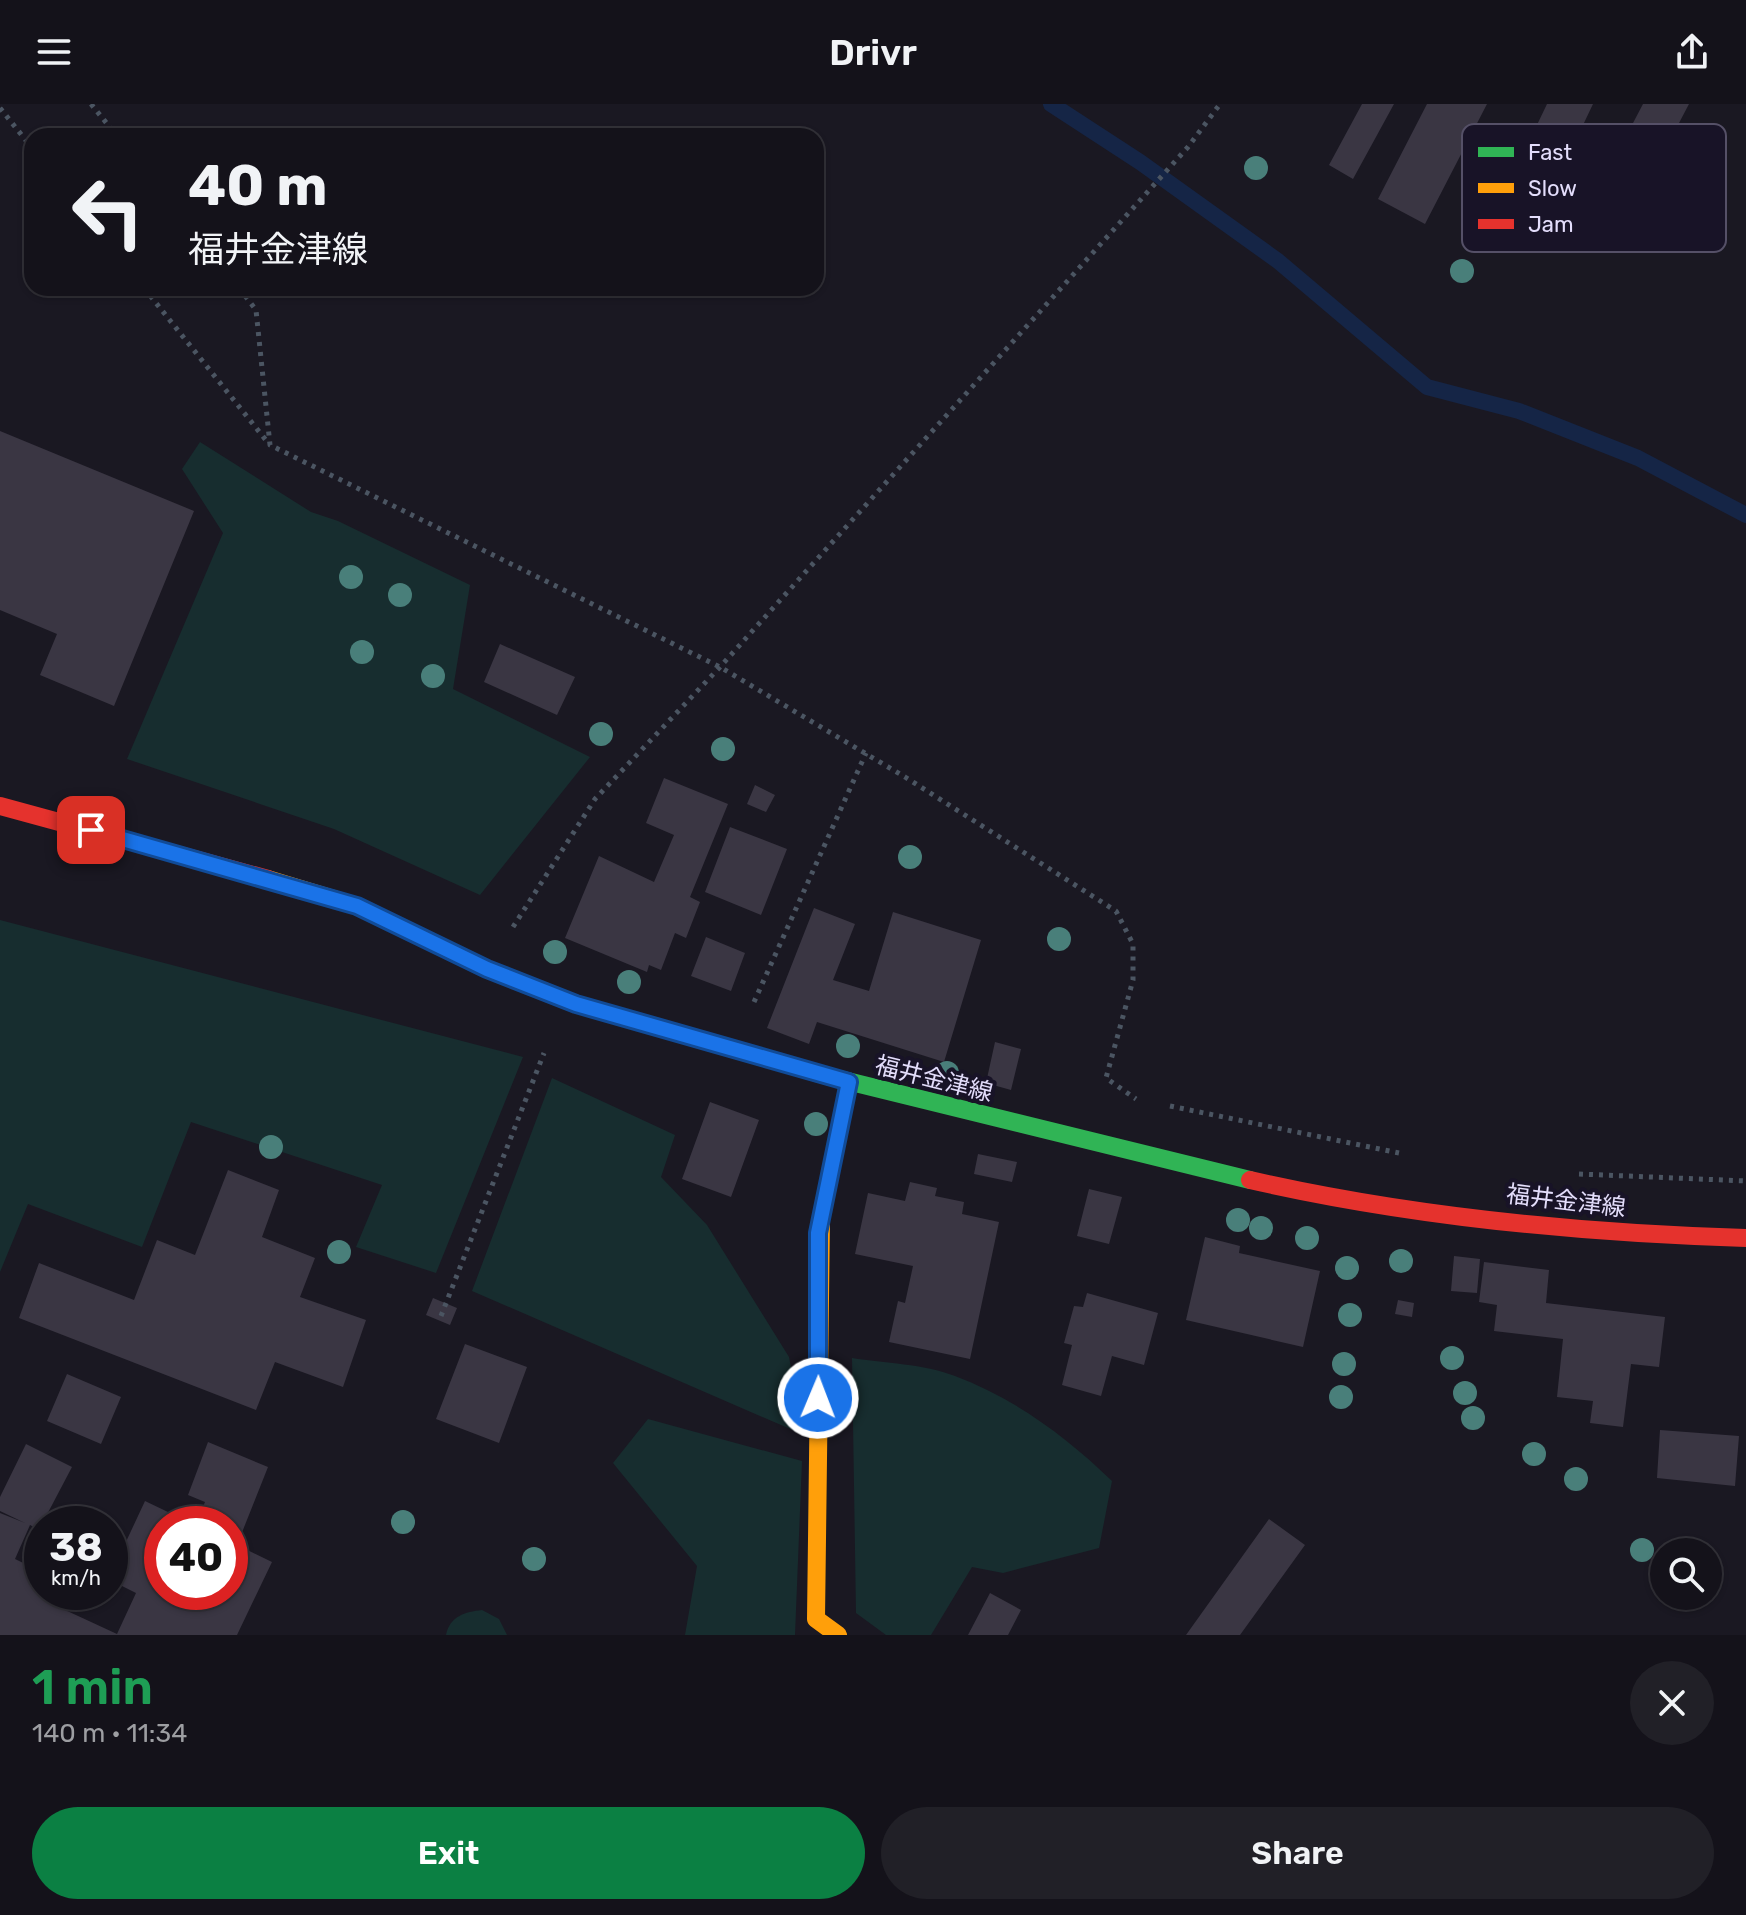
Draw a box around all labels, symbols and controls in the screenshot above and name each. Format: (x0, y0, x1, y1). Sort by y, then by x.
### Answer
icon: menu (32, 30, 76, 74)
icon: share (1670, 30, 1714, 74)
text: Drivr (829, 31, 917, 74)
legend (1462, 124, 1726, 252)
text: Fast (1528, 139, 1573, 166)
text: 40 m (188, 153, 328, 219)
icon: left (56, 160, 160, 264)
text: Slow (1528, 175, 1577, 202)
text: Jam (1528, 211, 1574, 238)
text: 福井金津線 (188, 228, 368, 271)
pin (57, 796, 125, 864)
icon: arrive (69, 808, 113, 852)
street label: 福井金津線 (872, 1051, 996, 1107)
street label: 福井金津線 (1505, 1180, 1627, 1222)
position arrow (776, 1356, 860, 1440)
speed limit sign: 40 (144, 1506, 248, 1610)
text: 38 (49, 1524, 103, 1571)
map controls (1650, 1538, 1722, 1610)
button: search (1650, 1538, 1722, 1610)
text: km/h (51, 1566, 101, 1590)
text: 1 min (32, 1659, 153, 1716)
button: close (1630, 1661, 1714, 1745)
text: 140 m · 11:34 (32, 1718, 187, 1749)
button: Exit (32, 1807, 865, 1899)
button: Share (881, 1807, 1714, 1899)

